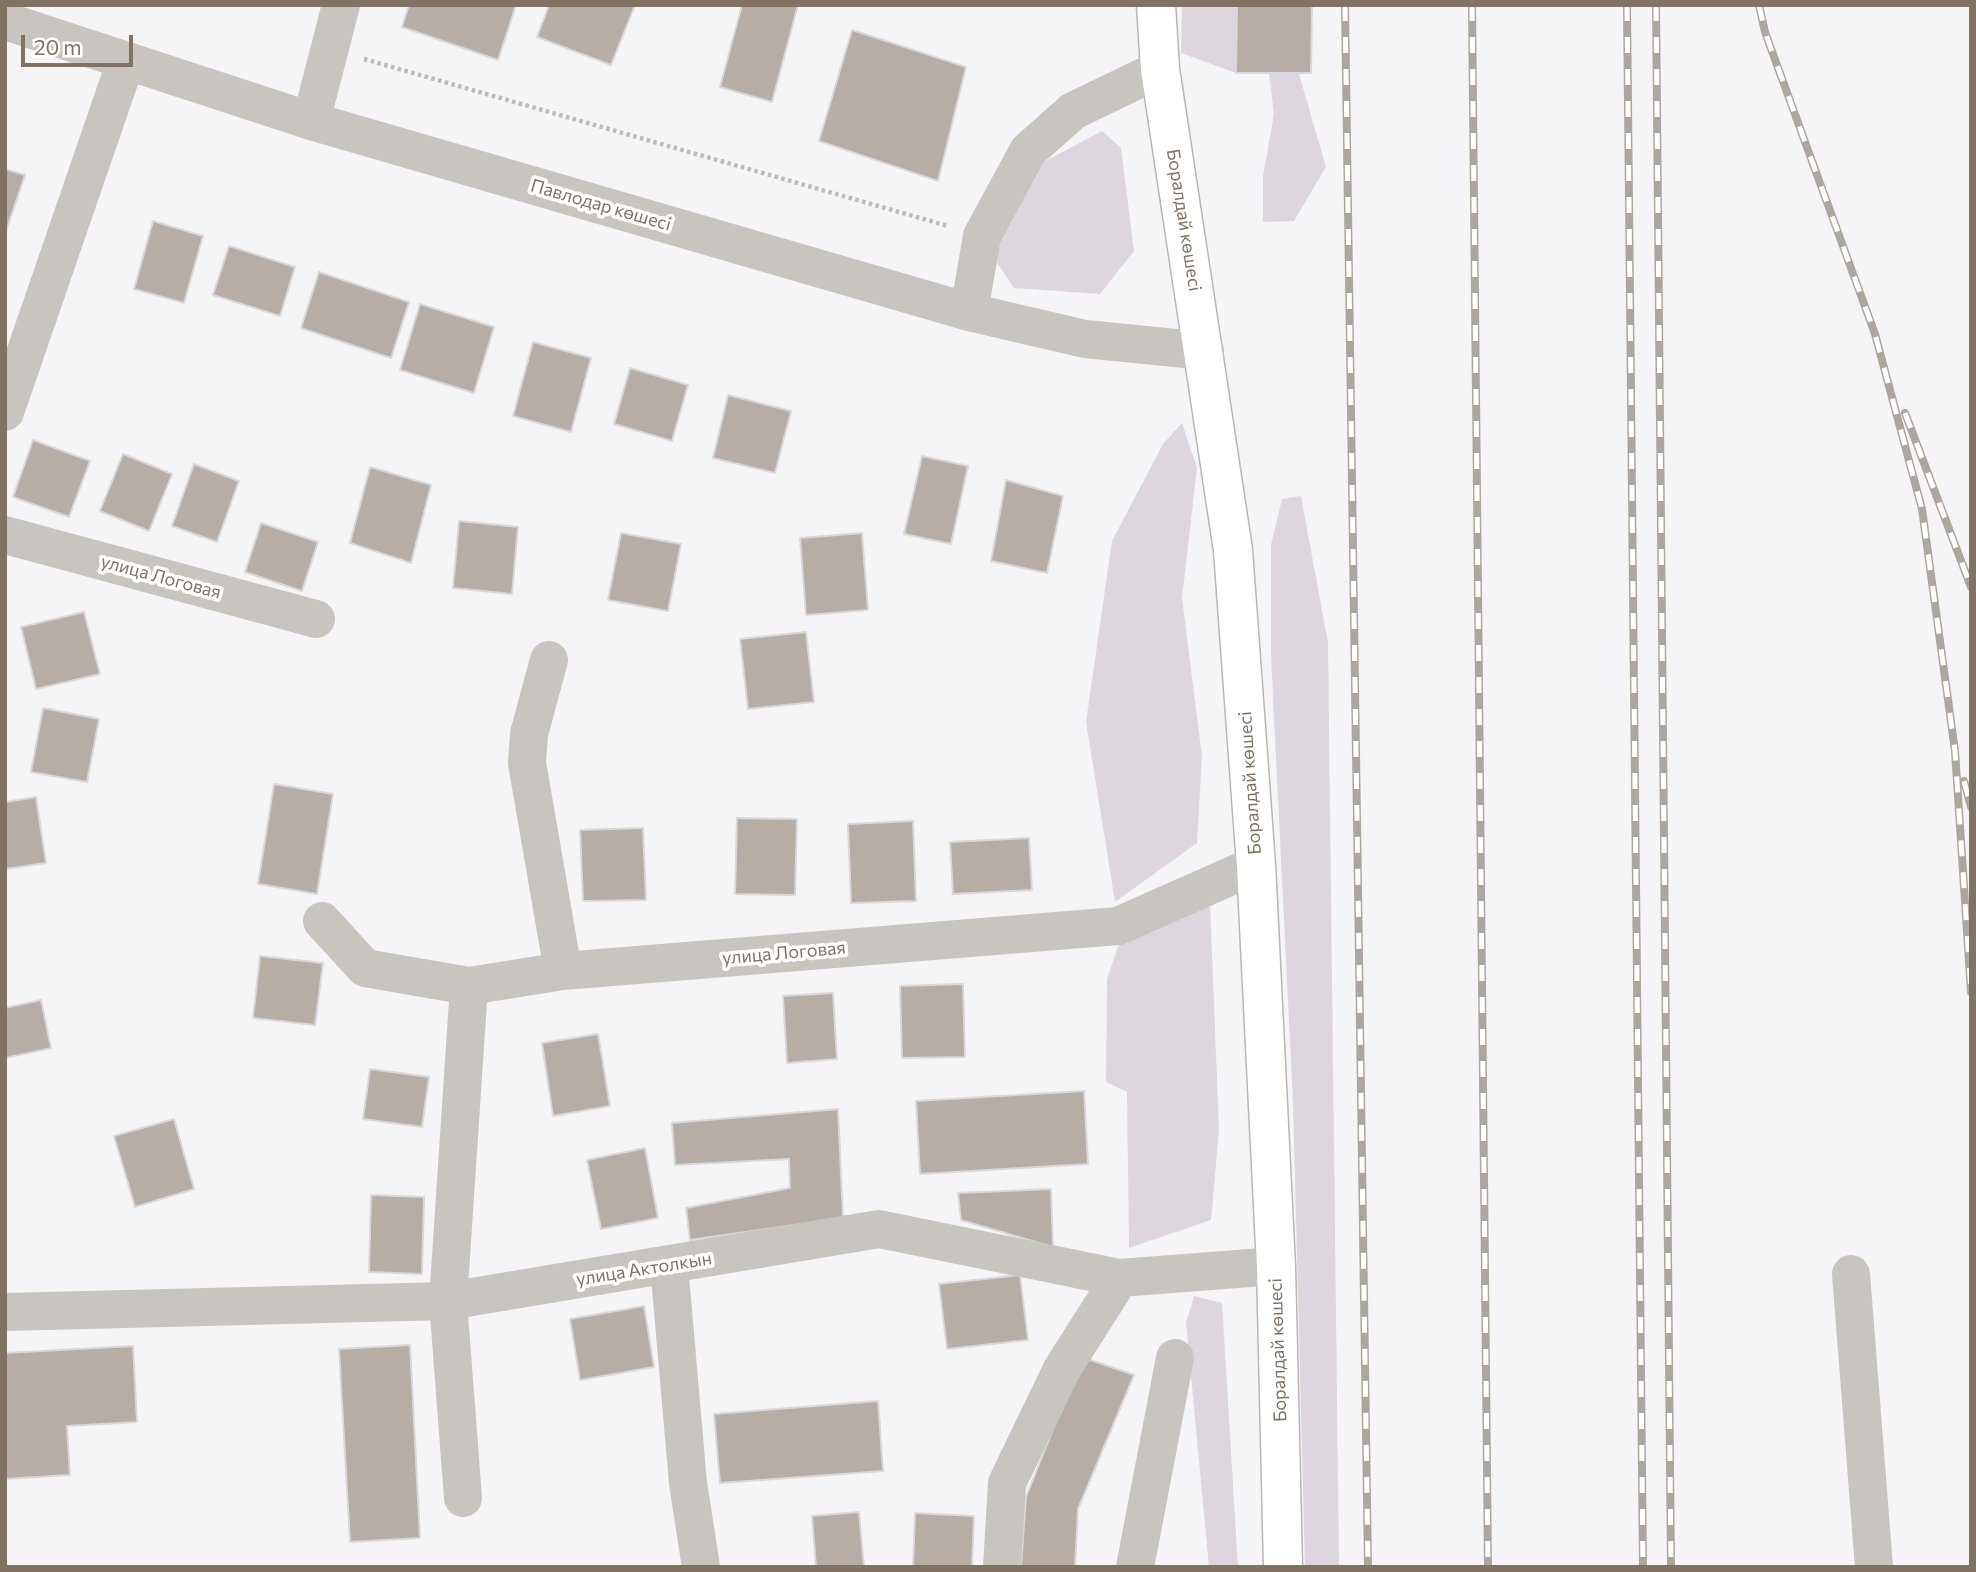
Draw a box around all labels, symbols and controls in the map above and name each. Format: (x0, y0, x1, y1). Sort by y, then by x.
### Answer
scale bar (24, 21, 136, 65)
text: 20 m (34, 34, 82, 59)
street label: Боралдай көшесі (1162, 147, 1206, 293)
street label: Павлодар көшесі (528, 175, 674, 235)
street label: улица Логовая (98, 551, 224, 603)
street label: Боралдай көшесі (1234, 710, 1266, 856)
street label: улица Логовая (721, 937, 847, 969)
street label: улица Актолкын (575, 1248, 713, 1290)
street label: Боралдай көшесі (1265, 1278, 1291, 1422)

